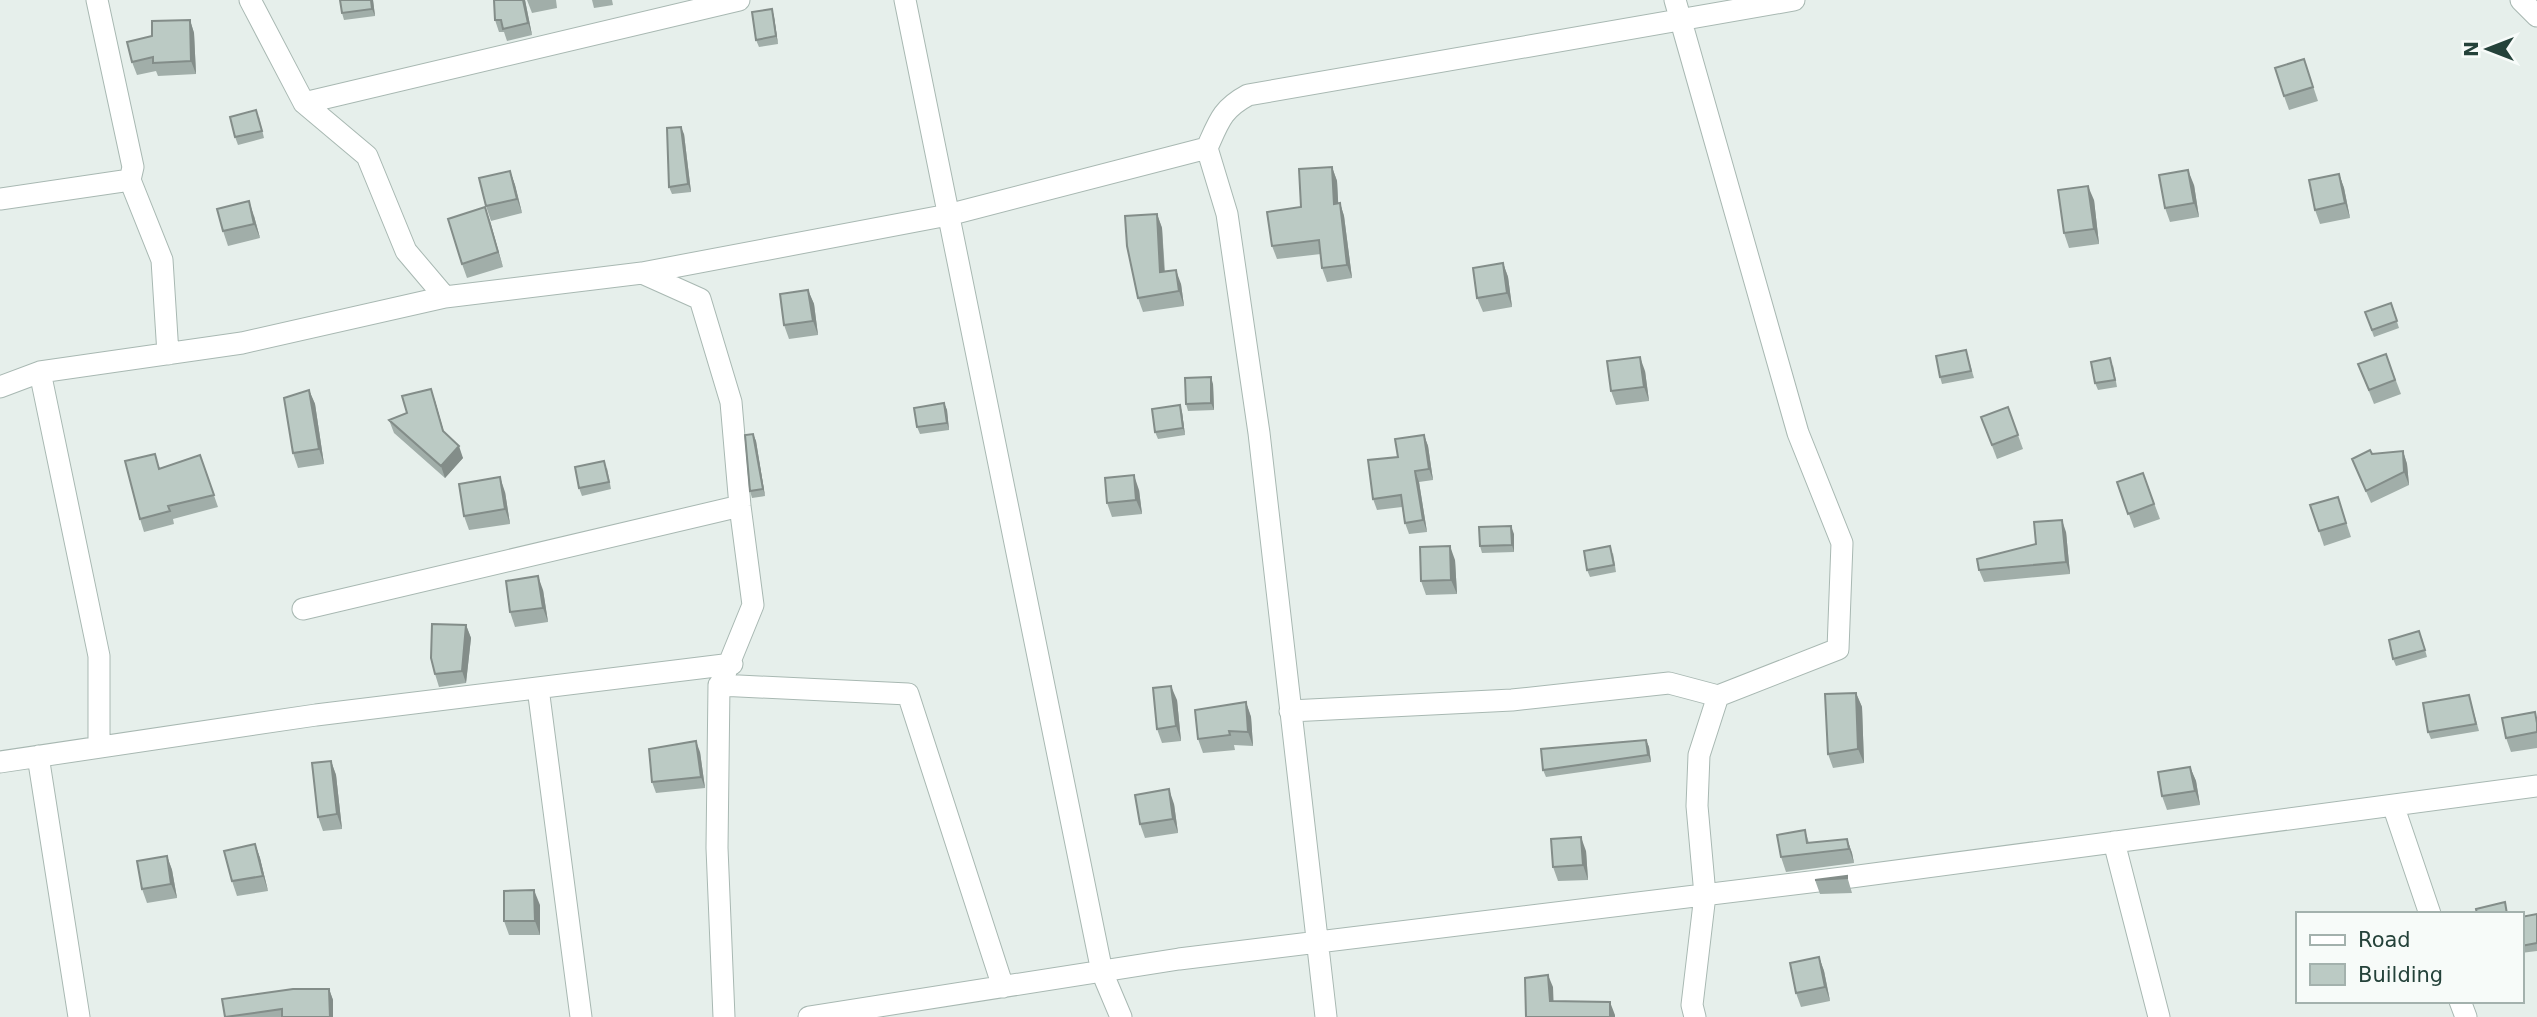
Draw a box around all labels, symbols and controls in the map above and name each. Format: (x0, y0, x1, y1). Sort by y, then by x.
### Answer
north arrow (2453, 14, 2523, 84)
text: N (2460, 41, 2482, 57)
legend (2296, 912, 2523, 1003)
text: Road (2358, 928, 2411, 952)
text: Building (2358, 963, 2443, 987)

